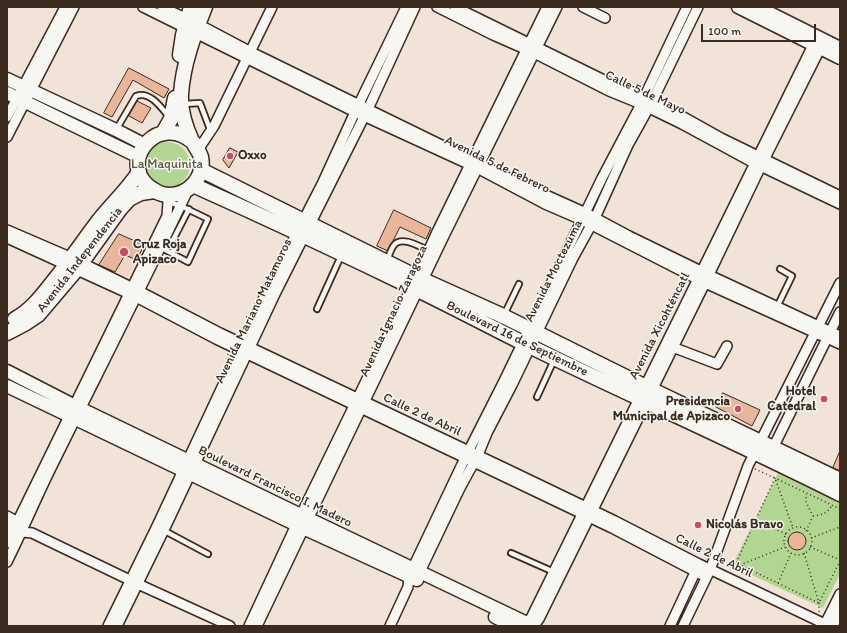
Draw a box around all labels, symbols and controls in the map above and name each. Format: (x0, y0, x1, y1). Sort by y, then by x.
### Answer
scale bar (703, 16, 818, 42)
text: 100 m (708, 24, 741, 38)
street label: Calle 5 de Mayo (602, 68, 688, 118)
street label: Avenida 5 de Febrero (442, 133, 552, 197)
place label: Oxxo (238, 148, 267, 164)
marker: Oxxo (225, 151, 235, 161)
park label: La Maquinita (131, 157, 203, 173)
street label: Avenida Independencia (34, 204, 126, 316)
street label: Avenida Moctezuma (522, 217, 586, 325)
street label: Avenida Mariano Matamoros (212, 236, 296, 386)
place label: Cruz Roja Apizaco (133, 237, 186, 268)
street label: Avenida Ignacio Zaragoza (357, 243, 431, 379)
marker: Cruz Roja Apizaco (118, 246, 130, 258)
street label: Avenida Xicohténcatl (626, 270, 694, 382)
street label: Boulevard 16 de Septiembre (444, 298, 590, 380)
place label: Hotel Catedral (767, 384, 816, 415)
street label: Calle 2 de Abril (380, 390, 464, 440)
place label: Presidencia Municipal de Apizaco (613, 394, 730, 425)
marker: Hotel Catedral (819, 394, 829, 404)
marker: Presidencia Municipal de Apizaco (733, 404, 743, 414)
street label: Boulevard Francisco I. Madero (196, 443, 354, 531)
place label: Nicolás Bravo (706, 517, 783, 533)
marker: Nicolás Bravo (693, 520, 703, 530)
street label: Calle 2 de Abril (673, 530, 755, 582)

